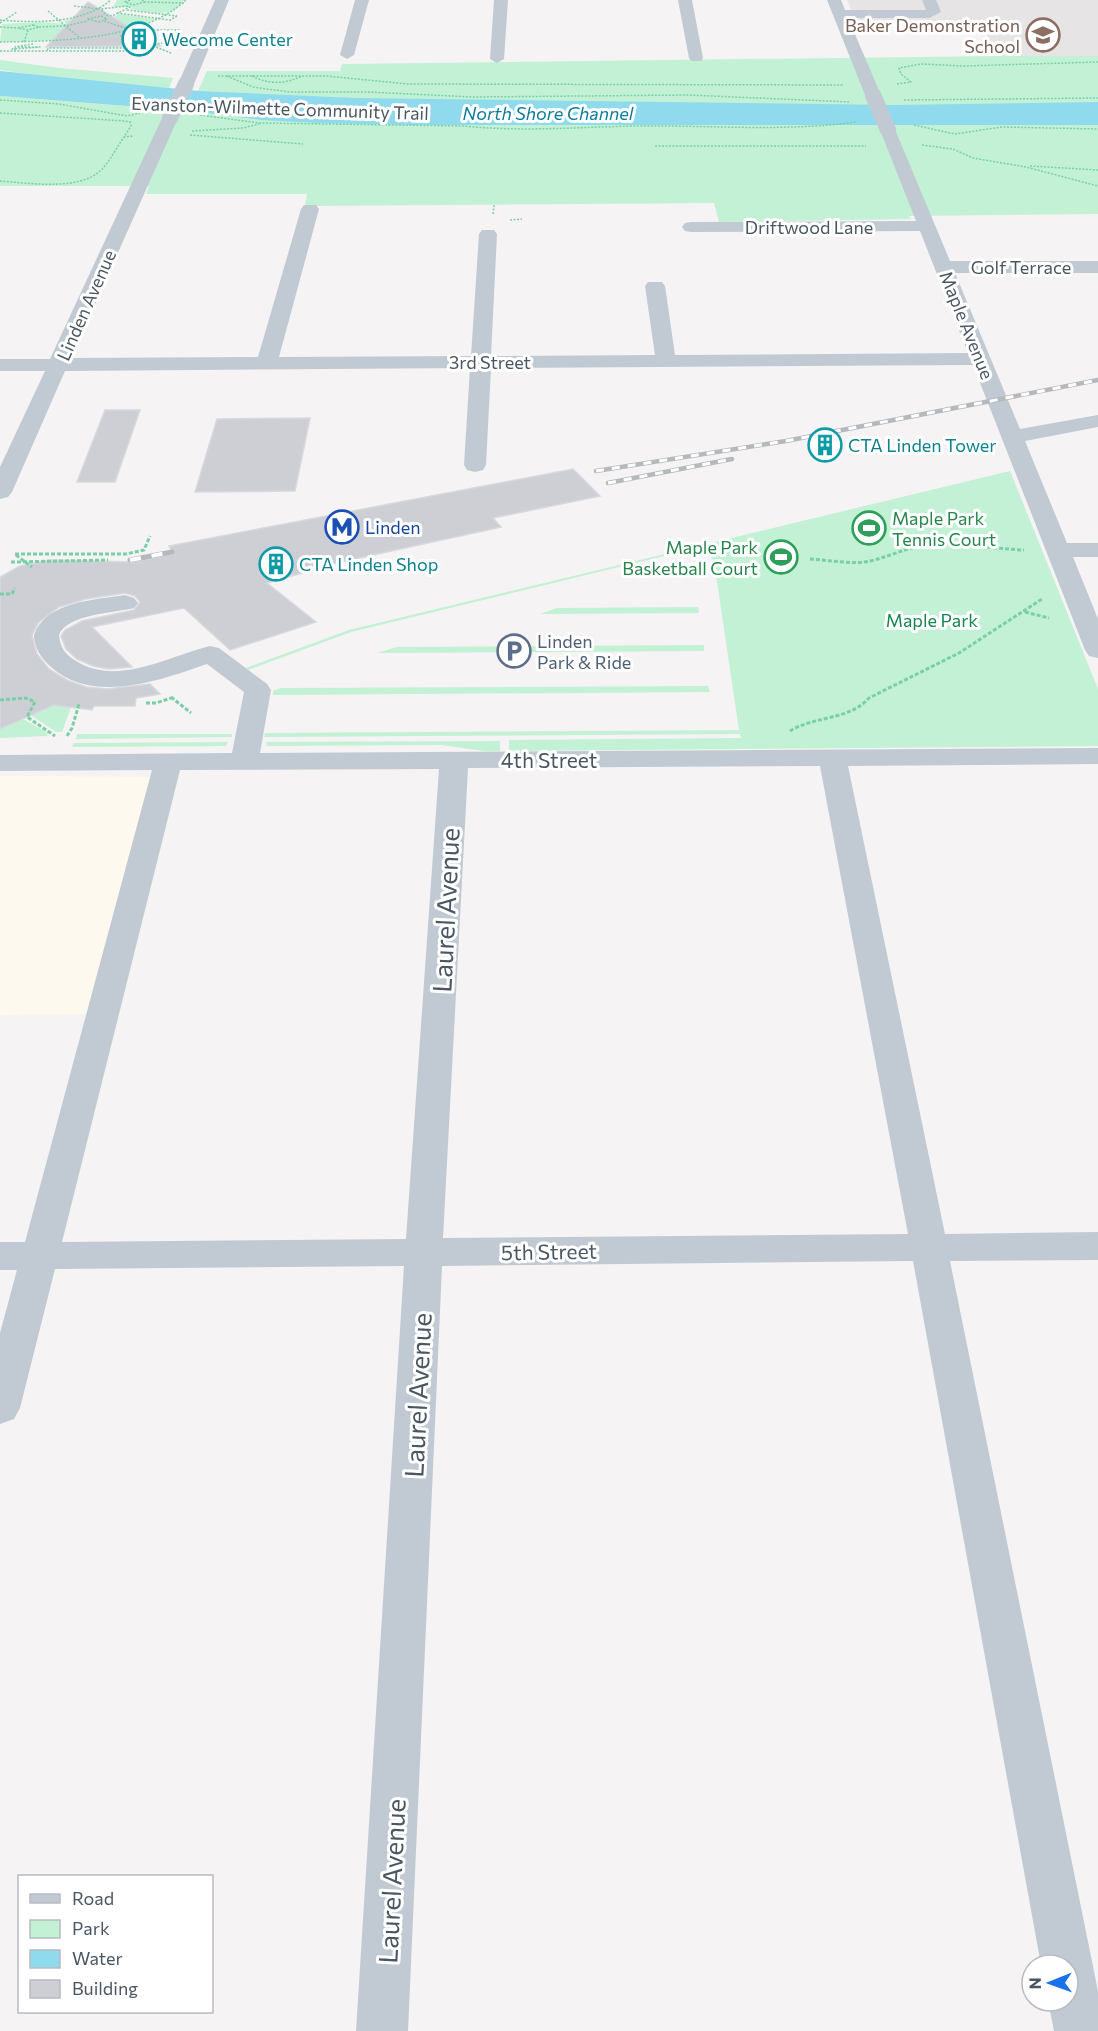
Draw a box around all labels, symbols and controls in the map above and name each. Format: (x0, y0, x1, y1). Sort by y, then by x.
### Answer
place label: Baker Demonstration School (845, 14, 1020, 57)
school or university icon: Baker Demonstration School (1025, 17, 1061, 53)
building icon: Wecome Center (121, 21, 157, 57)
place label: Wecome Center (162, 28, 293, 50)
street label: Evanston-Wilmette Community Trail (131, 92, 429, 124)
water label: North Shore Channel (463, 102, 634, 124)
street label: Driftwood Lane (745, 216, 873, 238)
street label: Linden Avenue (52, 246, 120, 364)
street label: Golf Terrace (971, 256, 1071, 278)
street label: Maple Avenue (935, 268, 999, 382)
street label: 3rd Street (449, 351, 531, 373)
building icon: CTA Linden Tower (807, 427, 843, 463)
place label: CTA Linden Tower (848, 434, 996, 456)
place label: Maple Park Tennis Court (892, 507, 996, 550)
metro station icon: Linden (324, 509, 360, 545)
sports icon: Maple Park Tennis Court (851, 510, 887, 546)
place label: Linden (365, 516, 420, 538)
place label: Maple Park Basketball Court (622, 536, 758, 579)
sports icon: Maple Park Basketball Court (763, 539, 799, 575)
building icon: CTA Linden Shop (258, 546, 294, 582)
place label: CTA Linden Shop (299, 553, 438, 575)
park label: Maple Park (886, 609, 978, 631)
place label: Linden Park & Ride (537, 630, 631, 673)
parking icon: Linden Park & Ride (496, 633, 532, 669)
street label: 4th Street (501, 747, 597, 772)
street label: Laurel Avenue (425, 827, 465, 993)
street label: 5th Street (501, 1238, 597, 1264)
street label: Laurel Avenue (397, 1312, 437, 1478)
street label: Laurel Avenue (371, 1798, 411, 1964)
legend (18, 1875, 213, 2013)
text: Road (72, 1887, 114, 1909)
text: Park (72, 1917, 110, 1939)
text: Water (72, 1947, 123, 1969)
north arrow (1020, 1953, 1080, 2013)
text: Building (72, 1977, 138, 1999)
text: N (1025, 1977, 1044, 1989)

